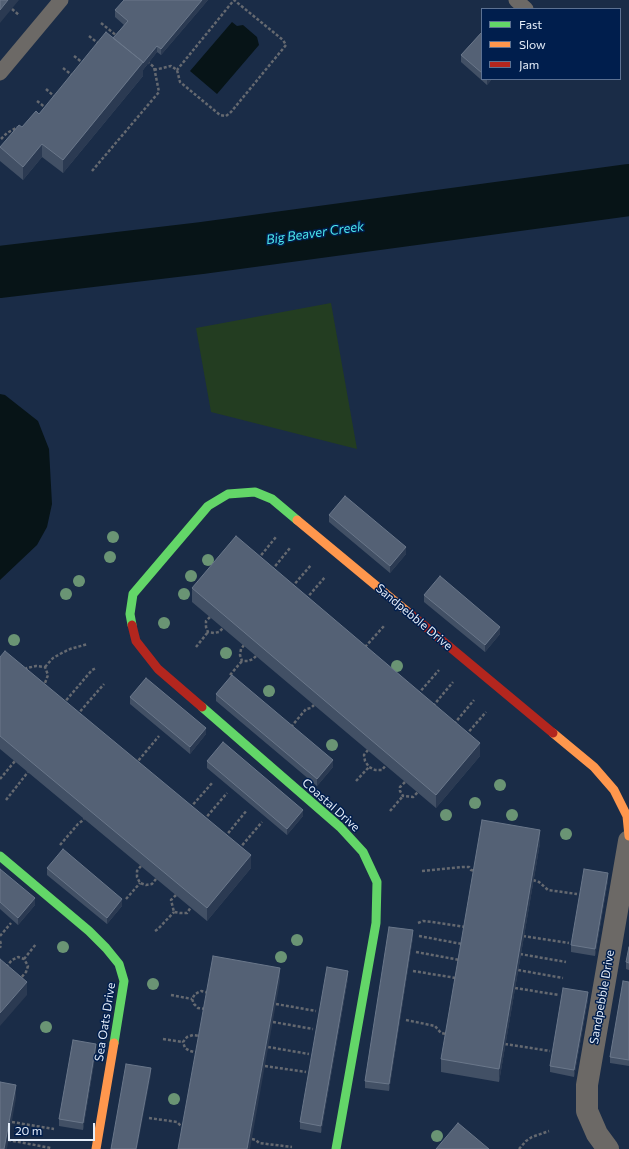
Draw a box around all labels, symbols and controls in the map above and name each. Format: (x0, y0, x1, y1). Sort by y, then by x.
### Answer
legend (481, 8, 621, 80)
text: Fast (519, 17, 542, 31)
text: Slow (519, 37, 546, 51)
text: Jam (519, 57, 539, 71)
water label: Big Beaver Creek (265, 218, 365, 248)
street label: Sandpebble Drive (373, 581, 455, 653)
street label: Coastal Drive (299, 775, 363, 835)
street label: Sandpebble Drive (587, 949, 617, 1045)
street label: Sea Oats Drive (92, 982, 118, 1062)
scale bar (10, 1115, 97, 1141)
text: 20 m (15, 1123, 42, 1137)

